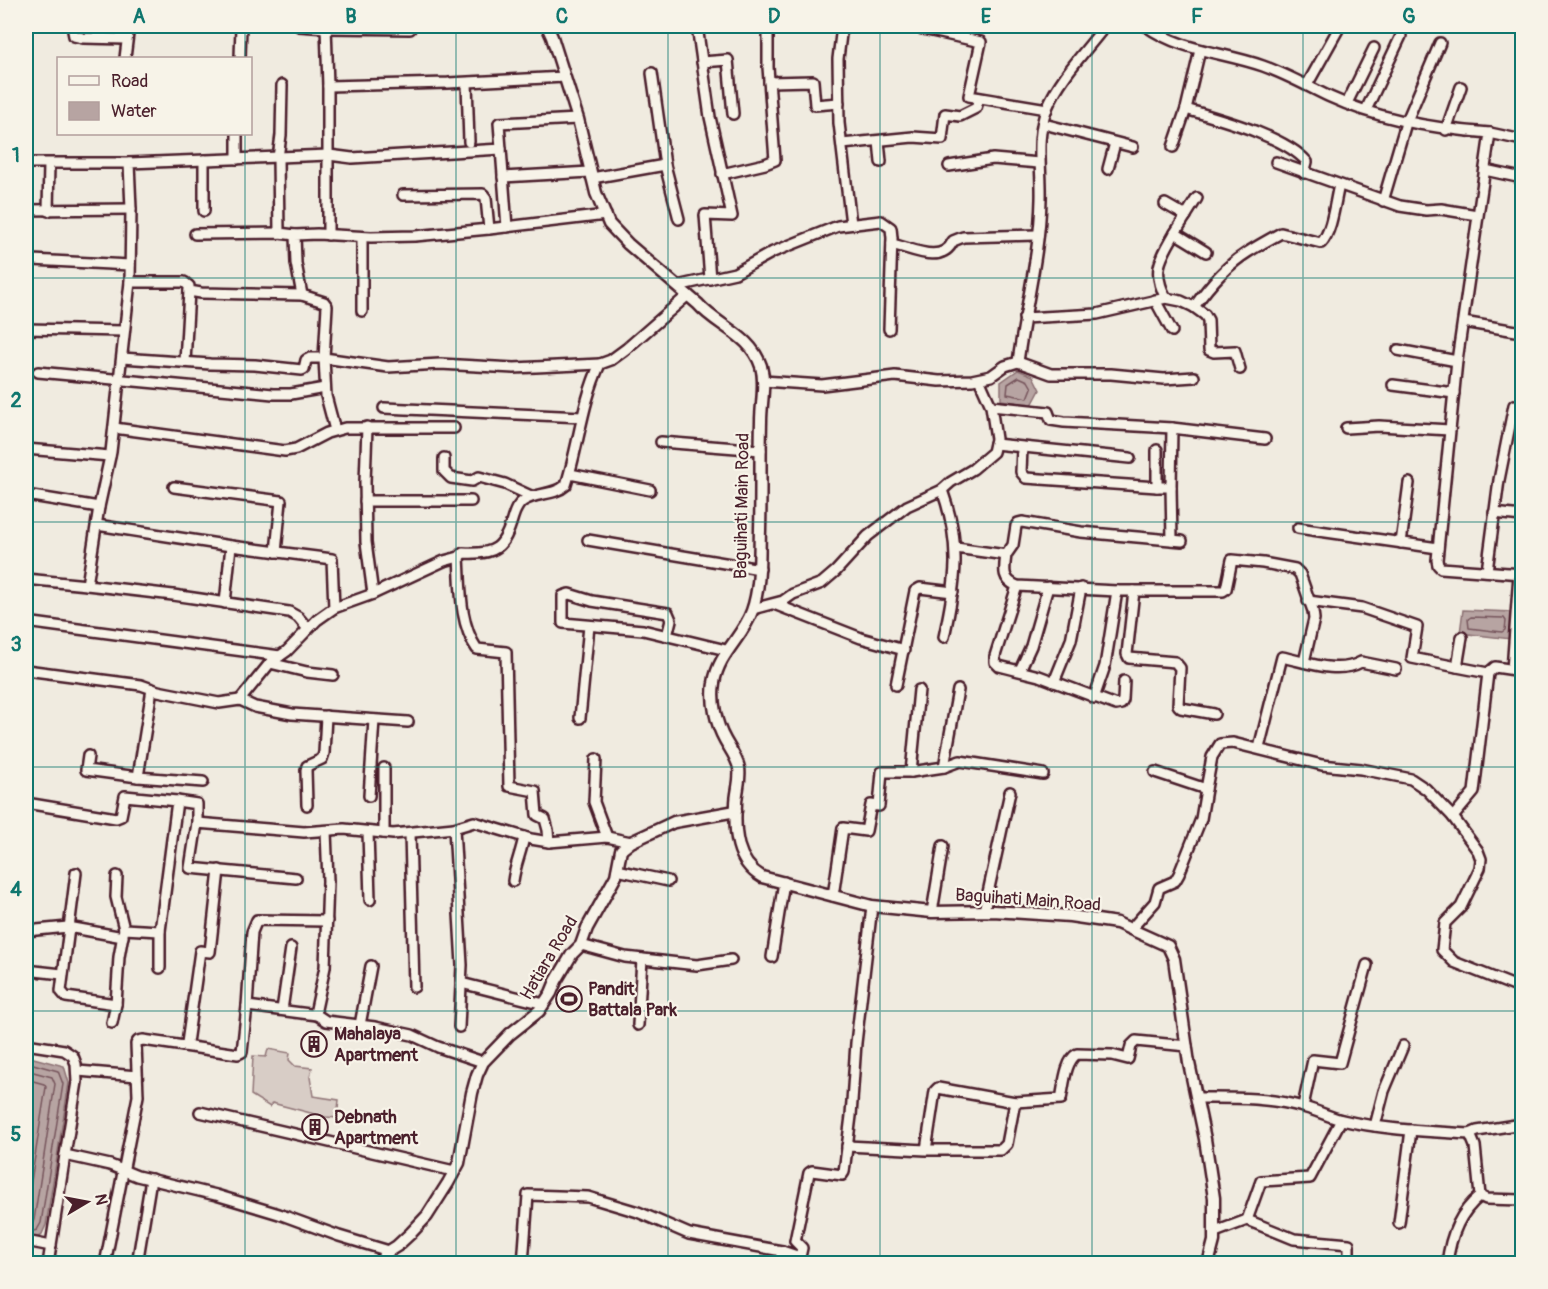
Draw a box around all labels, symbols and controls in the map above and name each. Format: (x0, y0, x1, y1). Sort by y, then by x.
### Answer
text: A (133, 4, 146, 29)
text: B (345, 4, 357, 29)
text: C (556, 4, 568, 29)
text: D (768, 4, 781, 29)
text: E (981, 4, 992, 29)
text: F (1191, 4, 1203, 29)
text: G (1402, 4, 1416, 29)
legend (57, 57, 252, 135)
text: Road (111, 70, 148, 93)
text: Water (111, 100, 157, 123)
text: 1 (12, 143, 20, 168)
text: 2 (10, 388, 22, 413)
street label: Baguihati Main Road (729, 433, 755, 579)
text: 3 (10, 632, 22, 657)
text: 4 (10, 877, 22, 902)
street label: Baguihati Main Road (954, 883, 1102, 917)
street label: Hatiara Road (515, 912, 583, 1004)
place label: Pandit Battala Park (588, 978, 677, 1022)
sports icon: Pandit Battala Park (554, 984, 584, 1014)
place label: Mahalaya Apartment (334, 1023, 419, 1067)
building icon: Mahalaya Apartment (299, 1029, 329, 1059)
place label: Debnath Apartment (334, 1106, 419, 1150)
building icon: Debnath Apartment (300, 1112, 330, 1142)
text: 5 (11, 1122, 22, 1147)
north arrow (57, 1172, 117, 1232)
text: N (90, 1193, 112, 1207)

